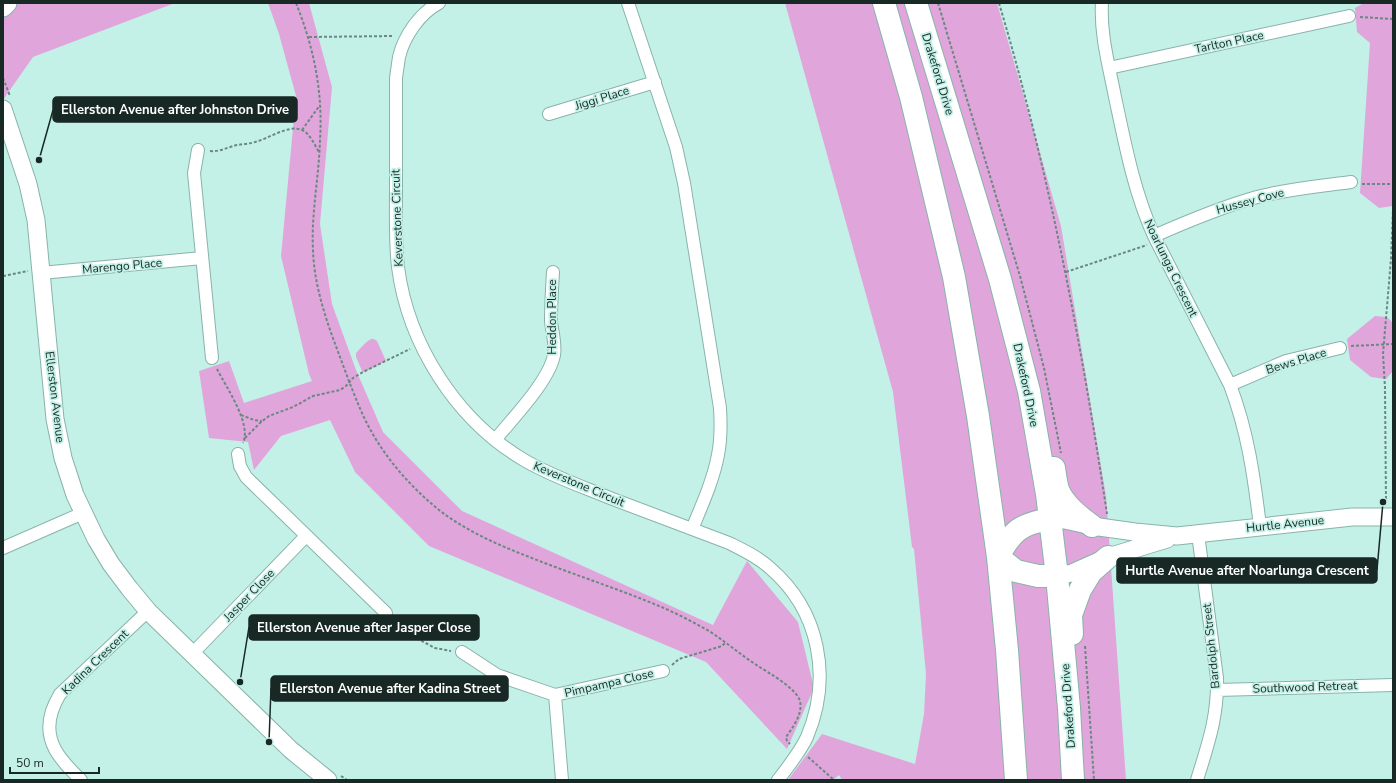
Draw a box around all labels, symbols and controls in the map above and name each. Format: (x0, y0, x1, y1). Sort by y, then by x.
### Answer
street label: Tarlton Place (1193, 27, 1265, 57)
street label: Drakeford Drive (918, 31, 958, 117)
street label: Jiggi Place (572, 82, 631, 114)
callout: Ellerston Avenue after Johnston Drive (53, 97, 297, 122)
text: Ellerston Avenue after Johnston Drive (61, 101, 289, 119)
street label: Keverstone Circuit (387, 168, 407, 267)
street label: Hussey Cove (1214, 184, 1286, 218)
street label: Noarlunga Crescent (1140, 216, 1202, 320)
street label: Marengo Place (81, 255, 163, 277)
street label: Heddon Place (544, 279, 560, 355)
street label: Drakeford Drive (1009, 342, 1043, 428)
street label: Bews Place (1264, 344, 1328, 378)
street label: Ellerston Avenue (41, 350, 69, 444)
street label: Keverstone Circuit (531, 458, 628, 511)
street label: Hurtle Avenue (1245, 512, 1325, 536)
callout: Hurtle Avenue after Noarlunga Crescent (1117, 558, 1377, 583)
text: Hurtle Avenue after Noarlunga Crescent (1125, 562, 1370, 580)
street label: Jasper Close (219, 565, 278, 625)
street label: Bardolph Street (1198, 602, 1223, 689)
callout: Ellerston Avenue after Jasper Close (249, 615, 479, 640)
text: Ellerston Avenue after Jasper Close (257, 619, 471, 637)
street label: Kadina Crescent (58, 625, 132, 698)
street label: Drakeford Drive (1057, 663, 1079, 749)
street label: Pimpampa Close (563, 665, 655, 701)
callout: Ellerston Avenue after Kadina Street (271, 676, 508, 701)
street label: Southwood Retreat (1252, 677, 1358, 697)
text: Ellerston Avenue after Kadina Street (280, 680, 501, 698)
scale bar (10, 749, 99, 775)
text: 50 m (16, 755, 44, 771)

